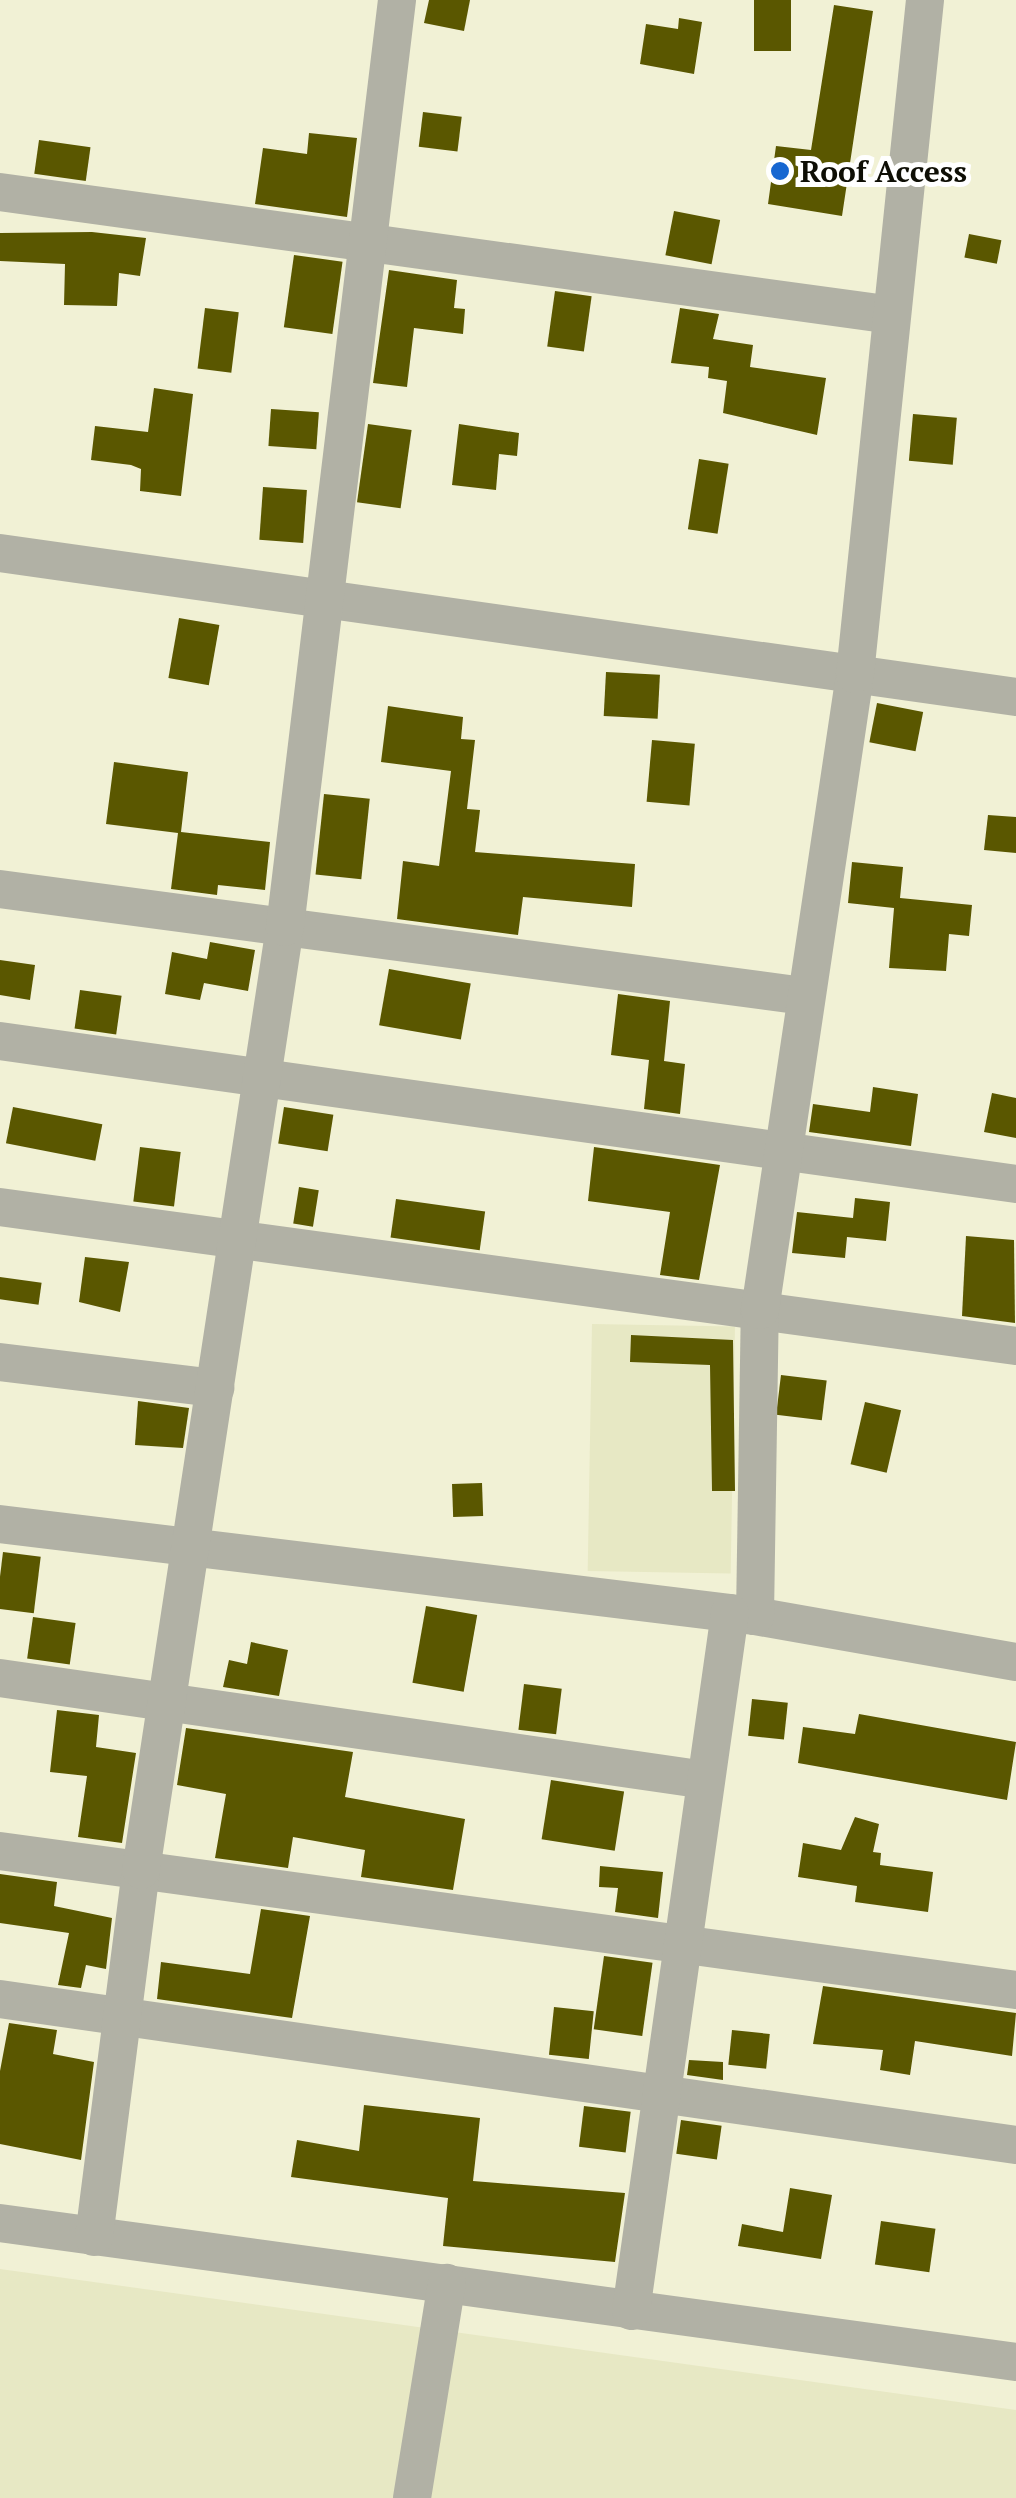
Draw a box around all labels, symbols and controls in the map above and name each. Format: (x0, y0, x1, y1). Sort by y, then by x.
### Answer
place label: Roof Access (800, 153, 967, 189)
marker: Roof Access (769, 160, 791, 182)

